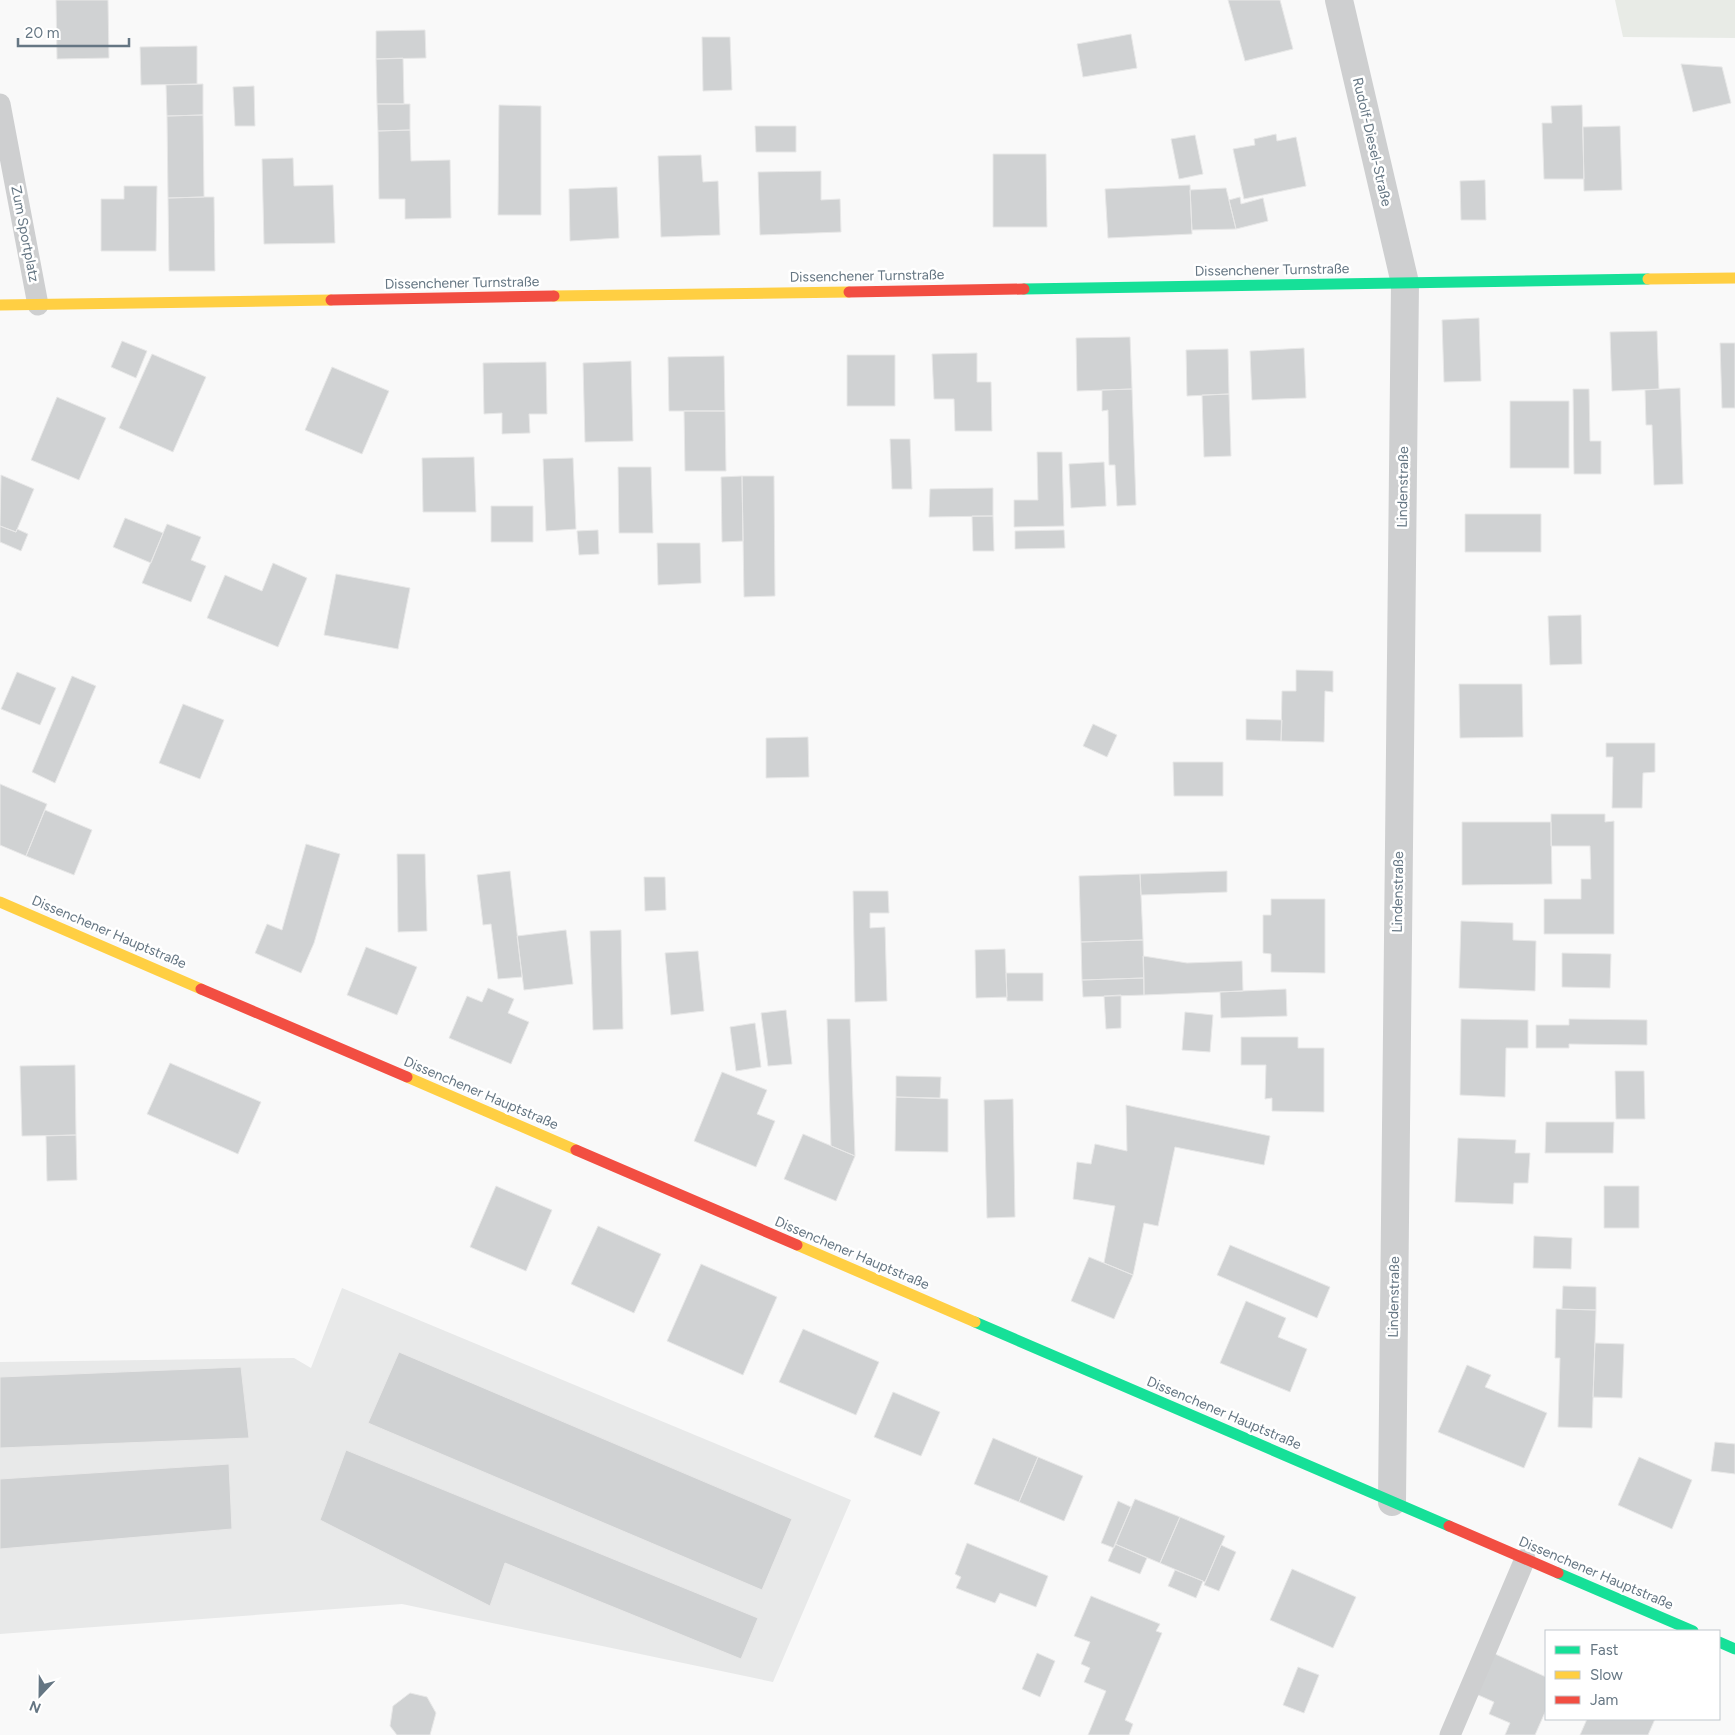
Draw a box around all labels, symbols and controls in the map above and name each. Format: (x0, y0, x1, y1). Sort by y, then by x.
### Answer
scale bar (18, 15, 129, 47)
text: 20 m (25, 24, 59, 42)
street label: Rudolf-Diesel-Straße (1349, 76, 1395, 209)
street label: Zum Sportplatz (7, 184, 43, 284)
street label: Dissenchener Turnstraße (1195, 260, 1350, 280)
street label: Dissenchener Turnstraße (790, 266, 945, 286)
street label: Dissenchener Turnstraße (385, 273, 540, 293)
street label: Lindenstraße (1394, 446, 1412, 528)
street label: Lindenstraße (1389, 851, 1407, 933)
street label: Dissenchener Hauptstraße (29, 892, 189, 972)
street label: Dissenchener Hauptstraße (401, 1053, 561, 1133)
street label: Dissenchener Hauptstraße (772, 1213, 932, 1293)
street label: Lindenstraße (1385, 1256, 1403, 1338)
street label: Dissenchener Hauptstraße (1144, 1373, 1304, 1453)
street label: Dissenchener Hauptstraße (1516, 1533, 1676, 1613)
legend (1545, 1630, 1720, 1720)
text: Fast (1590, 1641, 1619, 1659)
text: Slow (1590, 1666, 1623, 1684)
north arrow (15, 1670, 65, 1720)
text: Jam (1590, 1691, 1618, 1709)
text: N (27, 1697, 44, 1716)

